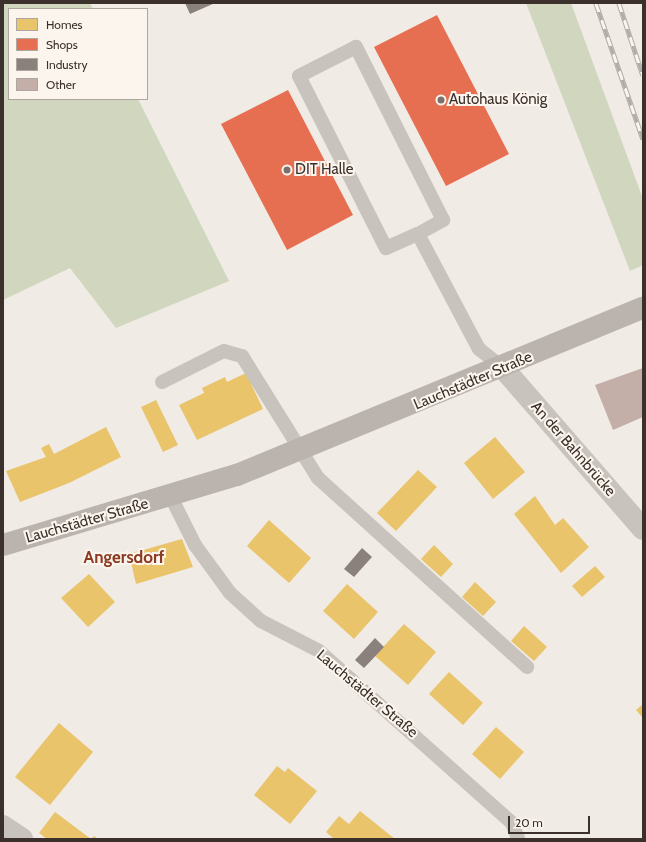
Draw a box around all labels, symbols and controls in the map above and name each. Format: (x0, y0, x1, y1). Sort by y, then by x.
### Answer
legend (8, 8, 148, 100)
text: Homes (46, 17, 83, 32)
text: Shops (46, 37, 78, 52)
text: Industry (46, 57, 87, 72)
text: Other (46, 77, 76, 92)
place label: Autohaus König (449, 91, 547, 109)
marker: Autohaus König (436, 95, 446, 105)
place label: DIT Halle (295, 161, 353, 179)
marker: DIT Halle (282, 165, 292, 175)
street label: Lauchstädter Straße (411, 348, 535, 414)
street label: An der Bahnbrücke (527, 398, 619, 500)
street label: Lauchstädter Straße (24, 495, 150, 547)
district label: Angersdorf (84, 548, 164, 568)
street label: Lauchstädter Straße (313, 646, 421, 742)
scale bar (510, 808, 592, 834)
text: 20 m (515, 815, 543, 830)

